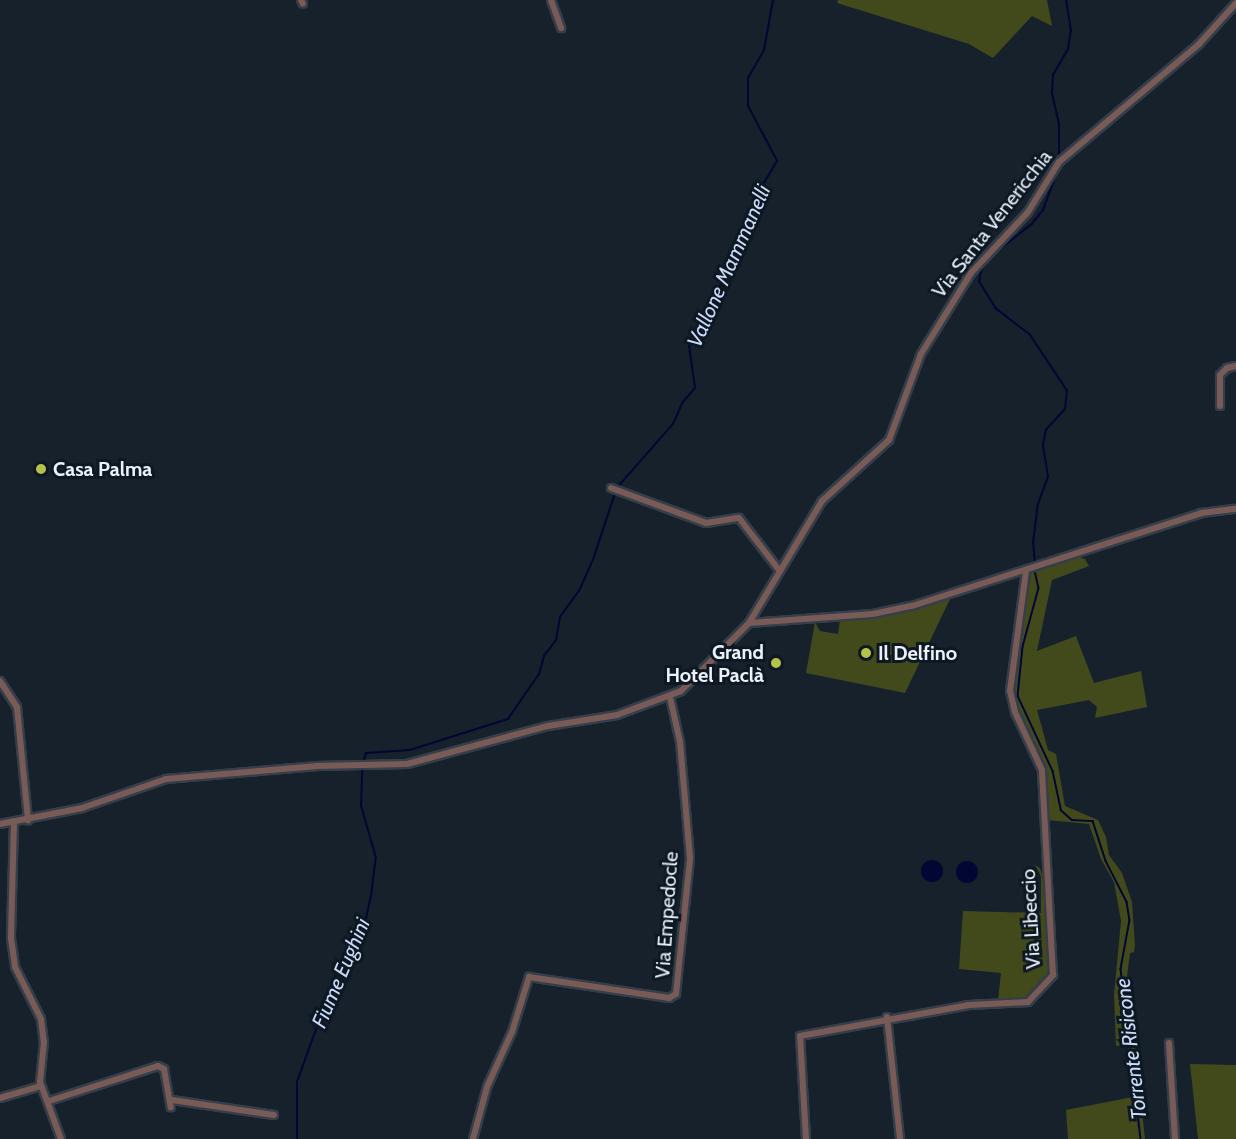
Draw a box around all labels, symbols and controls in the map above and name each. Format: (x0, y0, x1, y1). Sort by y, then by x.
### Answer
street label: Via Santa Venericchia (927, 146, 1057, 302)
water label: Vallone Mammanelli (682, 181, 776, 351)
place label: Casa Palma (53, 457, 152, 481)
marker: Casa Palma (34, 462, 48, 476)
place label: Grand Hotel Paclà (666, 640, 764, 687)
place label: Il Delfino (878, 641, 957, 665)
marker: Il Delfino (859, 646, 873, 660)
marker: Grand Hotel Paclà (769, 656, 783, 670)
street label: Via Empedocle (651, 851, 683, 979)
street label: Via Libeccio (1016, 868, 1046, 970)
water label: Fiume Eughini (307, 914, 375, 1032)
water label: Torrente Risicone (1110, 977, 1152, 1121)

